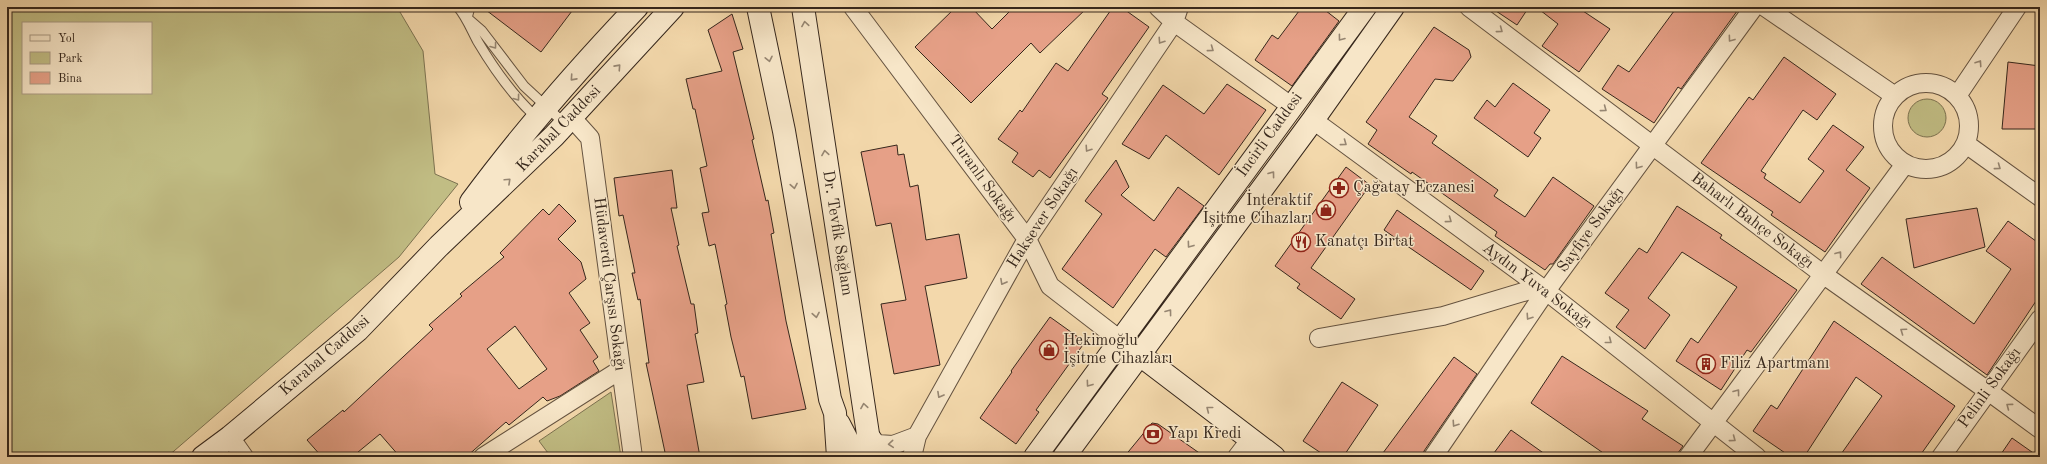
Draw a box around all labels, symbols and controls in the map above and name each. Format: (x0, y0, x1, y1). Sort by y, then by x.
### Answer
one-way arrow (801, 21, 810, 27)
legend (22, 22, 152, 94)
one-way arrow (1495, 26, 1502, 33)
text: Yol (58, 33, 75, 45)
one-way arrow (1339, 34, 1346, 41)
one-way arrow (1729, 34, 1736, 41)
one-way arrow (1159, 37, 1166, 44)
one-way arrow (489, 42, 496, 49)
one-way arrow (1207, 44, 1214, 51)
text: Park (58, 53, 83, 65)
one-way arrow (764, 56, 772, 62)
one-way arrow (1974, 61, 1981, 68)
one-way arrow (613, 64, 620, 72)
text: Bina (58, 73, 82, 85)
one-way arrow (571, 73, 578, 80)
street label: Karabal Caddesi (514, 83, 604, 175)
street label: İncirli Caddesi (1231, 88, 1306, 180)
one-way arrow (513, 94, 520, 101)
one-way arrow (1599, 104, 1606, 111)
street label: Turanlı Sokağı (945, 133, 1019, 225)
one-way arrow (1340, 138, 1347, 145)
one-way arrow (1085, 145, 1093, 152)
one-way arrow (821, 150, 830, 156)
one-way arrow (1636, 162, 1643, 169)
one-way arrow (1993, 162, 2000, 169)
street label: Haksever Sokağı (1005, 165, 1081, 271)
street label: Dr. Tevfik Sağlam (819, 169, 855, 297)
street label: Baharlı Bahçe Sokağı (1688, 170, 1816, 272)
one-way arrow (1267, 172, 1274, 179)
pharmacy icon: Çağatay Eczanesi (1328, 177, 1350, 199)
one-way arrow (503, 178, 511, 186)
place label: Çağatay Eczanesi (1353, 180, 1475, 196)
one-way arrow (789, 183, 797, 190)
street label: Sayfiye Sokağı (1555, 184, 1627, 276)
place label: İnteraktif İşitme Cihazları (1202, 189, 1313, 227)
street label: Hüdaverdi Çarşısı Sokağı (590, 196, 628, 372)
shop icon: İnteraktif İşitme Cihazları (1315, 199, 1337, 221)
one-way arrow (1445, 215, 1452, 223)
restaurant icon: Kanatçı Birtat (1290, 231, 1312, 253)
place label: Kanatçı Birtat (1315, 234, 1414, 250)
one-way arrow (1188, 240, 1195, 247)
street label: Aydın Yuva Sokağı (1479, 240, 1595, 332)
one-way arrow (1834, 251, 1842, 258)
one-way arrow (1000, 278, 1008, 285)
one-way arrow (1165, 310, 1172, 317)
one-way arrow (811, 311, 820, 318)
street label: Karabal Caddesi (277, 313, 373, 399)
one-way arrow (1526, 313, 1534, 320)
one-way arrow (1900, 328, 1907, 336)
place label: Hekimoğlu İşitme Cihazları (1063, 333, 1173, 367)
one-way arrow (1604, 336, 1611, 343)
shop icon: Hekimoğlu İşitme Cihazları (1038, 339, 1060, 361)
street label: Pelinli Sokağı (1956, 345, 2024, 431)
building icon: Filiz Apartmanı (1695, 353, 1717, 375)
place label: Filiz Apartmanı (1720, 356, 1829, 372)
one-way arrow (1087, 379, 1094, 386)
one-way arrow (1732, 390, 1739, 397)
one-way arrow (937, 391, 944, 398)
one-way arrow (860, 403, 869, 409)
one-way arrow (2006, 404, 2013, 411)
one-way arrow (1206, 406, 1213, 413)
one-way arrow (1452, 420, 1460, 427)
bank icon: Yapı Kredi (1142, 423, 1164, 445)
place label: Yapı Kredi (1167, 426, 1241, 442)
one-way arrow (1728, 434, 1735, 441)
one-way arrow (888, 439, 894, 448)

